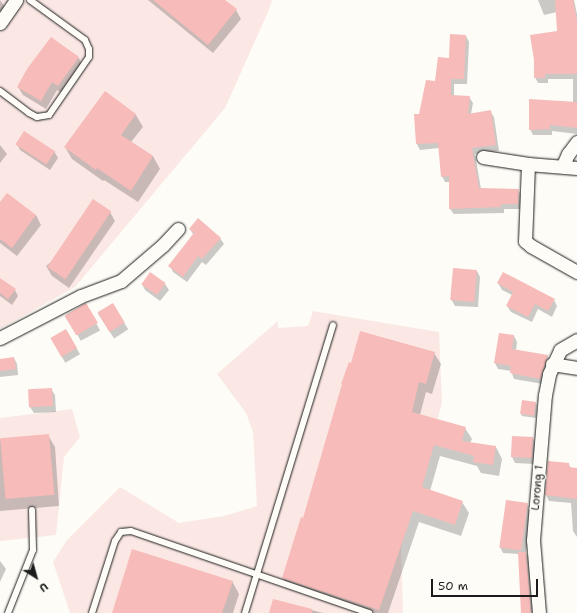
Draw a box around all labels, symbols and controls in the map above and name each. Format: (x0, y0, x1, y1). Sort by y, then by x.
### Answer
street label: Lorong 1 (529, 465, 547, 511)
north arrow (16, 557, 56, 597)
scale bar (433, 571, 540, 597)
text: 50 m (438, 578, 468, 594)
text: U (36, 579, 51, 595)

